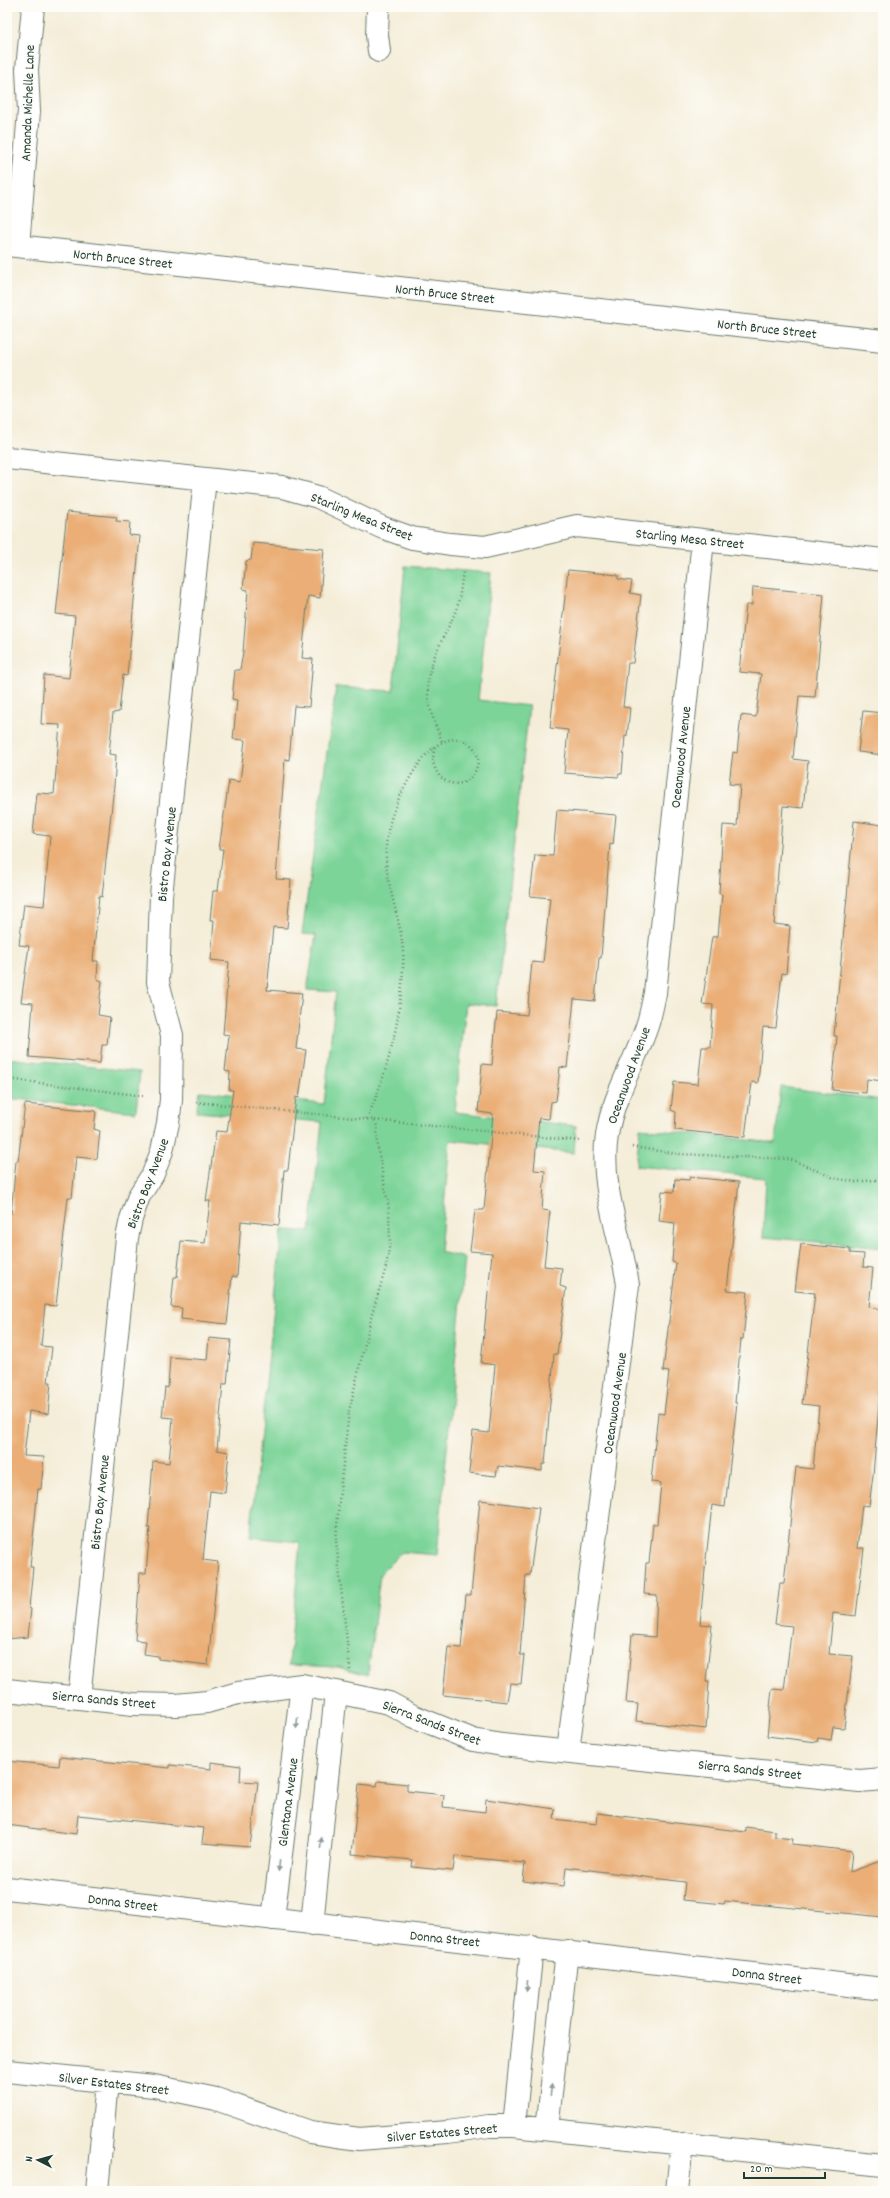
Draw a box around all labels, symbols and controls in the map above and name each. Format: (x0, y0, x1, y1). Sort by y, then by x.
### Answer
street label: Amanda Michelle Lane (17, 44, 41, 162)
street label: North Bruce Street (72, 245, 174, 275)
street label: North Bruce Street (394, 280, 496, 310)
street label: North Bruce Street (716, 315, 818, 345)
street label: Starling Mesa Street (307, 488, 415, 548)
street label: Starling Mesa Street (635, 524, 745, 556)
street label: Oceanwood Avenue (667, 705, 697, 809)
street label: Bistro Bay Avenue (153, 806, 183, 903)
street label: Oceanwood Avenue (603, 1024, 657, 1127)
street label: Bistro Bay Avenue (122, 1136, 175, 1232)
street label: Oceanwood Avenue (599, 1351, 633, 1455)
street label: Bistro Bay Avenue (86, 1454, 116, 1551)
street label: Sierra Sands Street (51, 1687, 156, 1715)
street label: Sierra Sands Street (379, 1696, 483, 1752)
one-way arrow (294, 1717, 300, 1729)
street label: Sierra Sands Street (697, 1756, 803, 1786)
street label: Glentana Avenue (274, 1757, 304, 1848)
one-way arrow (317, 1837, 324, 1849)
one-way arrow (276, 1860, 282, 1872)
street label: Donna Street (87, 1890, 159, 1918)
street label: Donna Street (409, 1926, 481, 1954)
street label: Donna Street (731, 1963, 803, 1991)
one-way arrow (524, 1980, 531, 1992)
street label: Silver Estates Street (57, 2068, 170, 2102)
one-way arrow (548, 2084, 554, 2096)
street label: Silver Estates Street (386, 2119, 498, 2149)
north arrow (18, 2140, 58, 2180)
scale bar (744, 2154, 825, 2180)
text: N (22, 2155, 38, 2163)
text: 20 m (750, 2161, 773, 2178)

